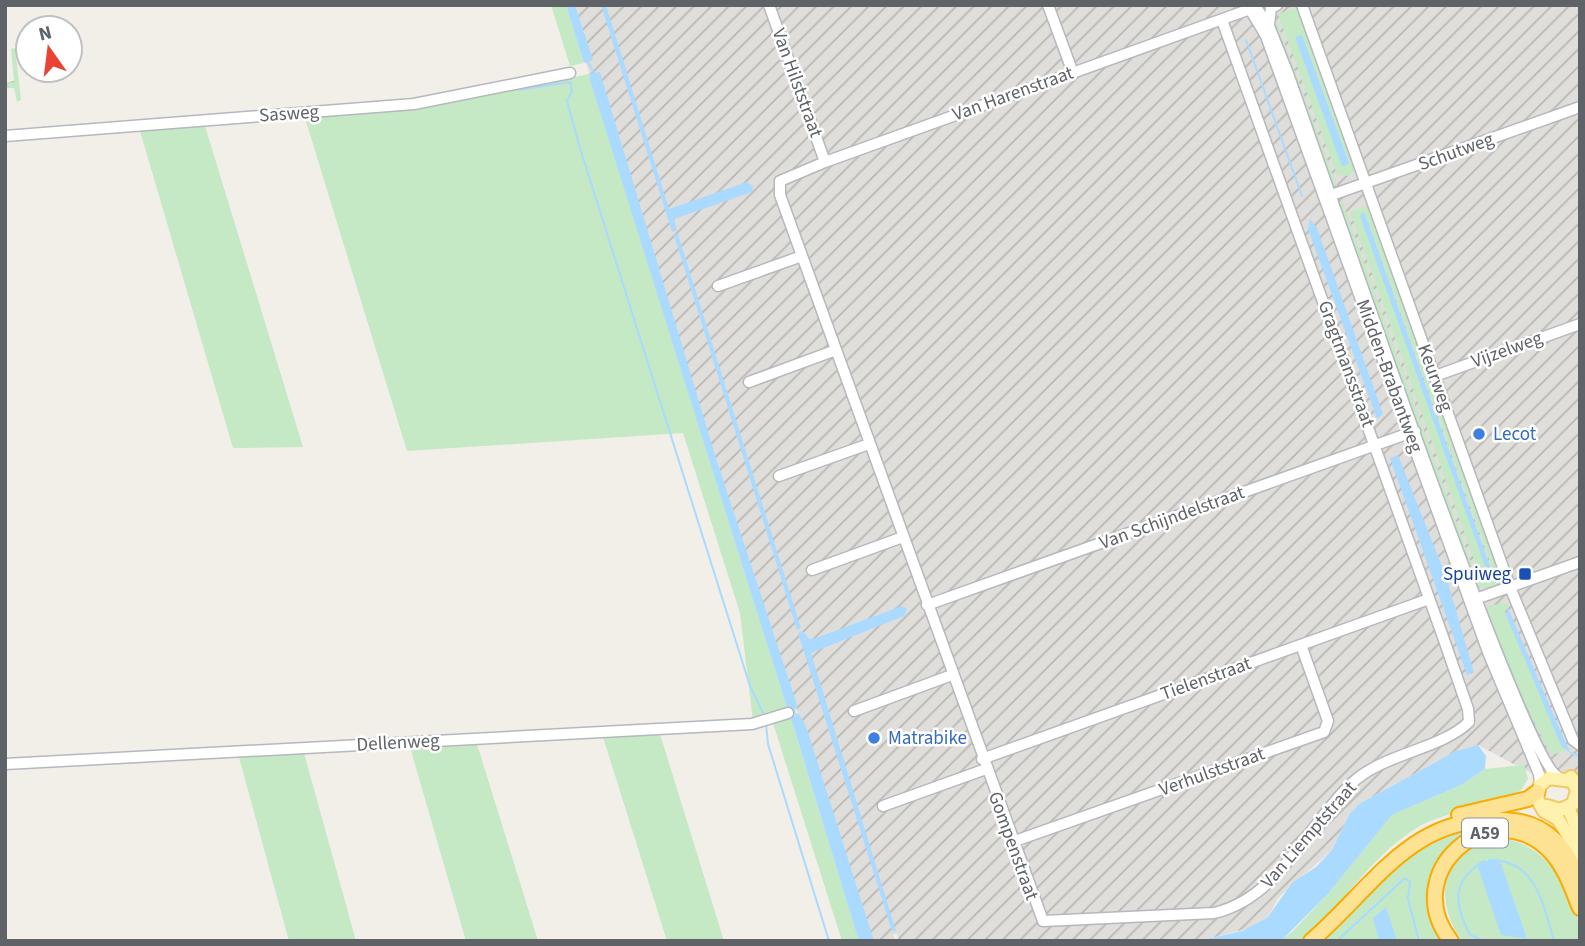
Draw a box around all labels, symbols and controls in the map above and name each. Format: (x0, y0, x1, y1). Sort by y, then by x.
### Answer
north arrow (14, 14, 84, 84)
text: N (36, 19, 55, 49)
street label: Van Hilststraat (765, 25, 829, 142)
street label: Van Harenstraat (949, 59, 1078, 128)
street label: Sasweg (258, 98, 320, 130)
street label: Schutweg (1415, 126, 1498, 178)
street label: Midden-Brabantweg (1349, 296, 1429, 457)
street label: Gragtmansstraat (1311, 297, 1382, 431)
street label: Vijzelweg (1468, 325, 1547, 375)
street label: Keurweg (1410, 341, 1460, 416)
place label: Lecot (1493, 421, 1537, 448)
marker: Lecot (1471, 426, 1487, 442)
street label: Van Schijndelstraat (1096, 479, 1249, 557)
place label: Spuiweg (1443, 561, 1511, 588)
marker: Spuiweg (1517, 566, 1533, 582)
street label: Tielenstraat (1157, 650, 1256, 708)
place label: Matrabike (888, 725, 967, 752)
street label: Dellenweg (356, 727, 441, 759)
marker: Matrabike (866, 730, 882, 746)
street label: Verhulststraat (1156, 740, 1269, 804)
street label: Van Liemptstraat (1255, 775, 1364, 894)
street label: Gompenstraat (981, 788, 1045, 905)
road number: A59 (1462, 818, 1508, 848)

